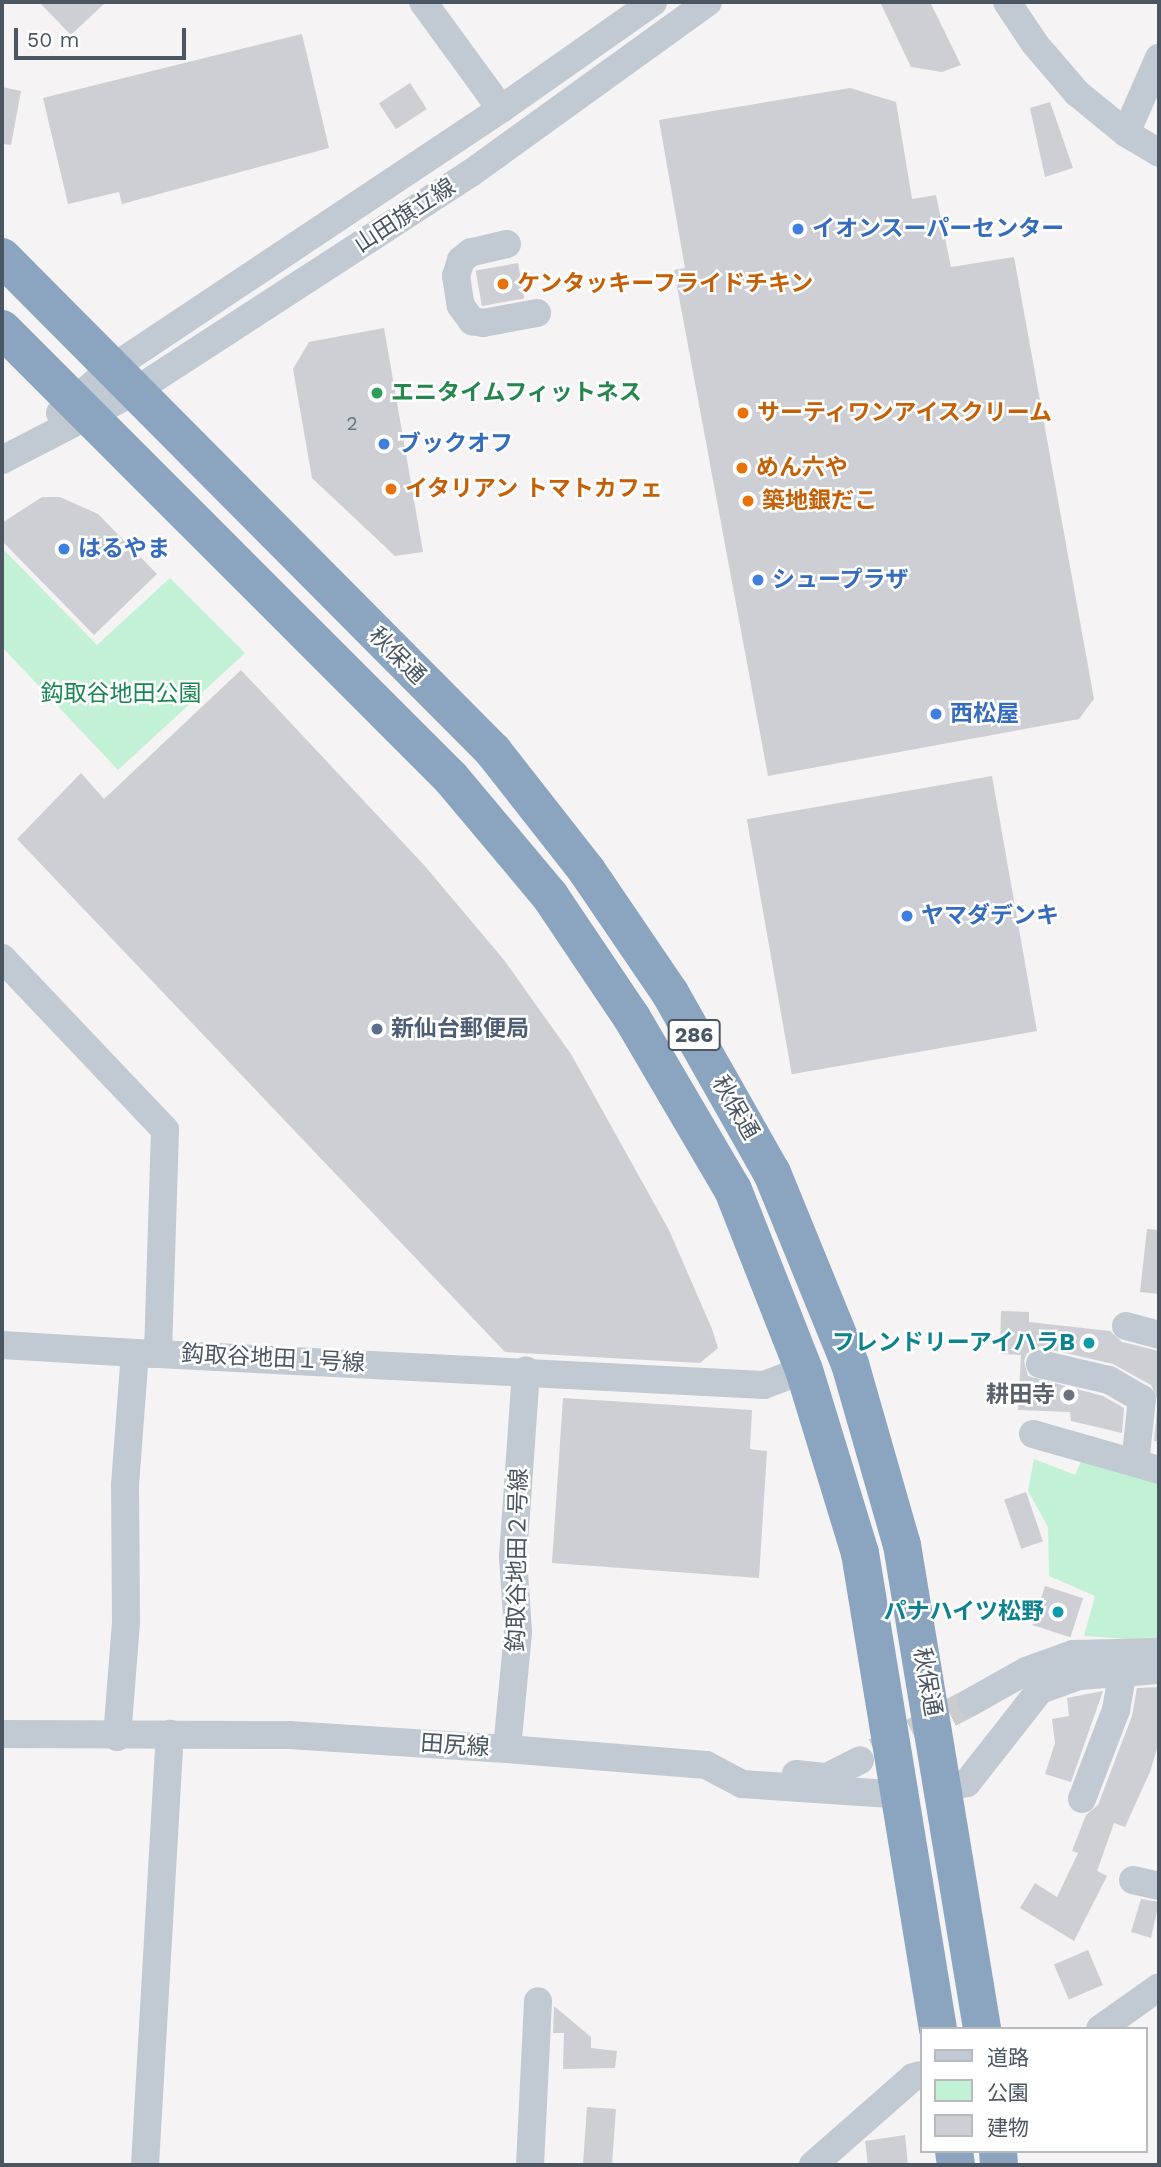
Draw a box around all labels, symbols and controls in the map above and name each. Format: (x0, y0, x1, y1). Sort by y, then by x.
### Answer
scale bar (18, 14, 189, 58)
text: 50 m (27, 27, 79, 52)
street label: 山田旗立線 (349, 173, 461, 259)
place label: イオンスーパーセンター (812, 215, 1065, 243)
marker: イオンスーパーセンター (790, 221, 806, 237)
place label: ケンタッキーフライドチキン (517, 270, 816, 298)
marker: ケンタッキーフライドチキン (495, 276, 511, 292)
place label: エニタイムフィットネス (391, 379, 644, 407)
marker: エニタイムフィットネス (369, 385, 385, 401)
place label: サーティワンアイスクリーム (757, 399, 1056, 427)
marker: サーティワンアイスクリーム (735, 405, 751, 421)
house number: 2 (346, 413, 358, 435)
place label: ブックオフ (398, 430, 513, 458)
marker: ブックオフ (376, 436, 392, 452)
place label: めん六や (756, 454, 848, 482)
marker: めん六や (734, 460, 750, 476)
place label: イタリアン トマトカフェ (405, 475, 665, 503)
marker: イタリアン トマトカフェ (383, 481, 399, 497)
place label: 築地銀だこ (762, 487, 877, 515)
marker: 築地銀だこ (740, 493, 756, 509)
place label: はるやま (78, 535, 170, 563)
marker: はるやま (56, 541, 72, 557)
place label: シュープラザ (772, 566, 910, 594)
marker: シュープラザ (750, 572, 766, 588)
street label: 秋保通 (363, 622, 431, 690)
park label: 鈎取谷地田公園 (41, 680, 201, 708)
place label: 西松屋 (950, 700, 1019, 728)
marker: 西松屋 (928, 706, 944, 722)
place label: ヤマダデンキ (921, 902, 1059, 930)
marker: ヤマダデンキ (899, 908, 915, 924)
place label: 新仙台郵便局 (391, 1015, 529, 1043)
road number: 286 (666, 1018, 722, 1052)
marker: 新仙台郵便局 (369, 1021, 385, 1037)
street label: 秋保通 (706, 1071, 764, 1145)
place label: フレンドリーアイハラB (829, 1329, 1075, 1357)
marker: フレンドリーアイハラB (1081, 1335, 1097, 1351)
street label: 鈎取谷地田１号線 (180, 1340, 366, 1378)
place label: 耕田寺 (986, 1381, 1055, 1409)
marker: 耕田寺 (1061, 1387, 1077, 1403)
street label: 鈎取谷地田２号線 (503, 1468, 533, 1652)
place label: パナハイツ松野 (883, 1598, 1044, 1626)
marker: パナハイツ松野 (1050, 1604, 1066, 1620)
street label: 秋保通 (907, 1646, 947, 1718)
street label: 田尻線 (420, 1730, 490, 1762)
legend (920, 2027, 1147, 2153)
text: 道路 (987, 2045, 1029, 2070)
text: 公園 (987, 2080, 1029, 2105)
text: 建物 (987, 2115, 1029, 2140)

